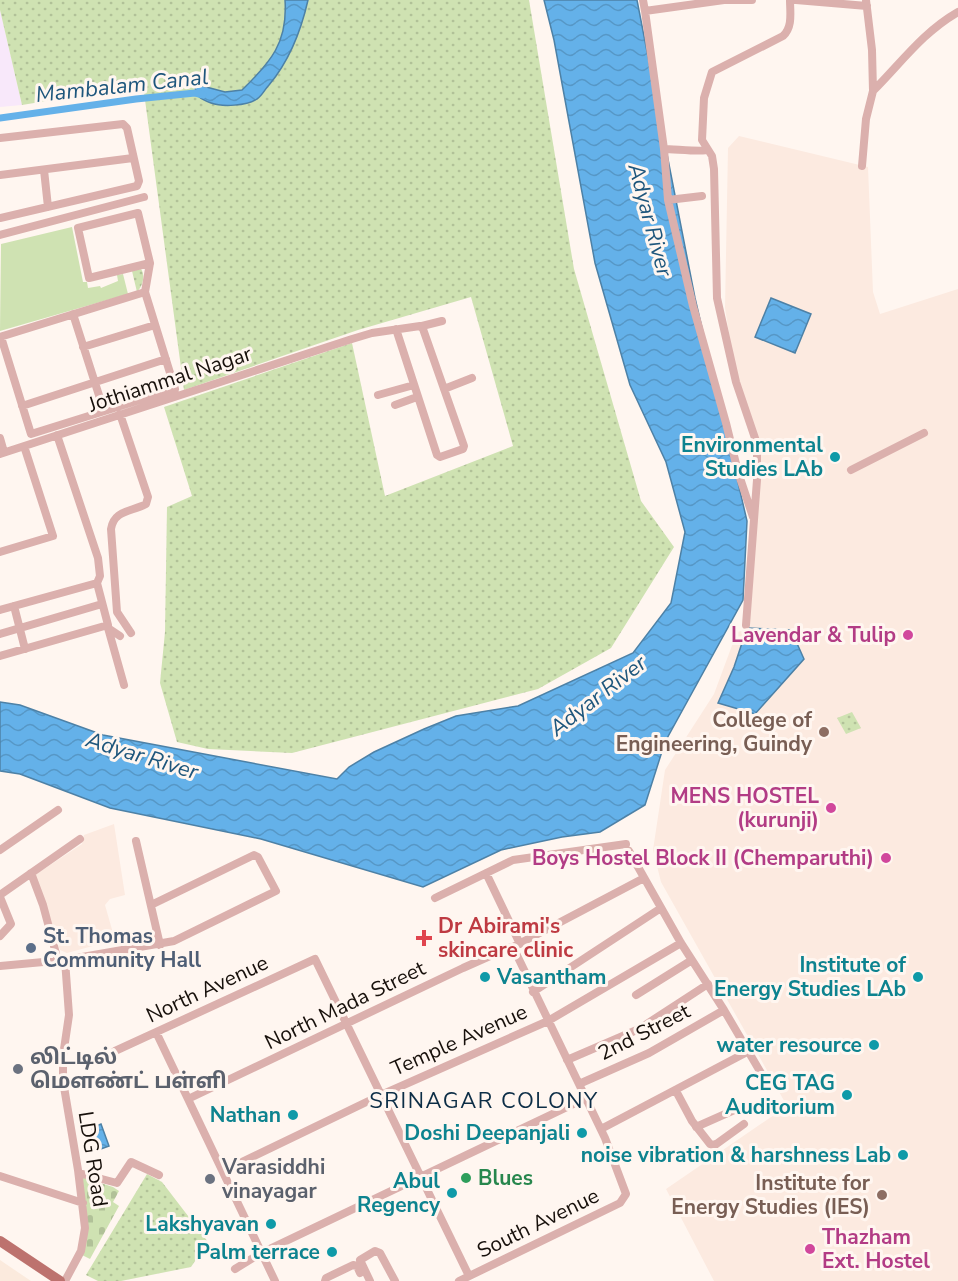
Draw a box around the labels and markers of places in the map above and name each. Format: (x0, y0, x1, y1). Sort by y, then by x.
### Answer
place label: Environmental Studies LAb (681, 431, 823, 483)
marker: Environmental Studies LAb (828, 450, 842, 464)
place label: Lavendar & Tulip (731, 621, 896, 649)
marker: Lavendar & Tulip (901, 628, 915, 642)
place label: College of Engineering, Guindy (616, 706, 813, 758)
marker: College of Engineering, Guindy (817, 725, 831, 739)
place label: MENS HOSTEL (kurunji) (671, 782, 819, 834)
marker: MENS HOSTEL (kurunji) (824, 801, 838, 815)
place label: Boys Hostel Block II (Chemparuthi) (532, 844, 874, 872)
marker: Boys Hostel Block II (Chemparuthi) (879, 851, 893, 865)
place label: Dr Abirami's skincare clinic (438, 912, 573, 964)
place label: St. Thomas Community Hall (43, 922, 202, 974)
marker: Dr Abirami's skincare clinic (415, 929, 433, 947)
marker: St. Thomas Community Hall (24, 941, 38, 955)
place label: Institute of Energy Studies LAb (714, 951, 906, 1003)
place label: Vasantham (496, 963, 606, 991)
marker: Vasantham (478, 970, 492, 984)
marker: Institute of Energy Studies LAb (911, 970, 925, 984)
place label: water resource (716, 1031, 862, 1059)
marker: water resource (867, 1038, 881, 1052)
place label: லிட்டில் மௌண்ட் பள்ளி (30, 1043, 227, 1095)
marker: லிட்டில் மௌண்ட் பள்ளி (11, 1062, 25, 1076)
place label: CEG TAG Auditorium (725, 1069, 835, 1121)
marker: CEG TAG Auditorium (840, 1088, 854, 1102)
place label: Nathan (210, 1101, 281, 1129)
marker: Nathan (286, 1108, 300, 1122)
place label: Doshi Deepanjali (404, 1119, 570, 1147)
marker: Doshi Deepanjali (575, 1126, 589, 1140)
place label: noise vibration & harshness Lab (581, 1141, 891, 1169)
marker: noise vibration & harshness Lab (896, 1148, 910, 1162)
place label: Varasiddhi vinayagar (221, 1153, 325, 1205)
place label: Blues (478, 1164, 533, 1192)
place label: Abul Regency (357, 1167, 441, 1219)
place label: Institute for Energy Studies (IES) (671, 1169, 871, 1221)
marker: Blues (459, 1171, 473, 1185)
marker: Varasiddhi vinayagar (203, 1172, 217, 1186)
marker: Abul Regency (445, 1186, 459, 1200)
marker: Institute for Energy Studies (IES) (875, 1188, 889, 1202)
place label: Lakshyavan (145, 1210, 259, 1238)
marker: Lakshyavan (264, 1217, 278, 1231)
place label: Thazham Ext. Hostel (822, 1223, 930, 1275)
place label: Palm terrace (196, 1238, 320, 1266)
marker: Thazham Ext. Hostel (803, 1242, 817, 1256)
marker: Palm terrace (325, 1245, 339, 1259)

